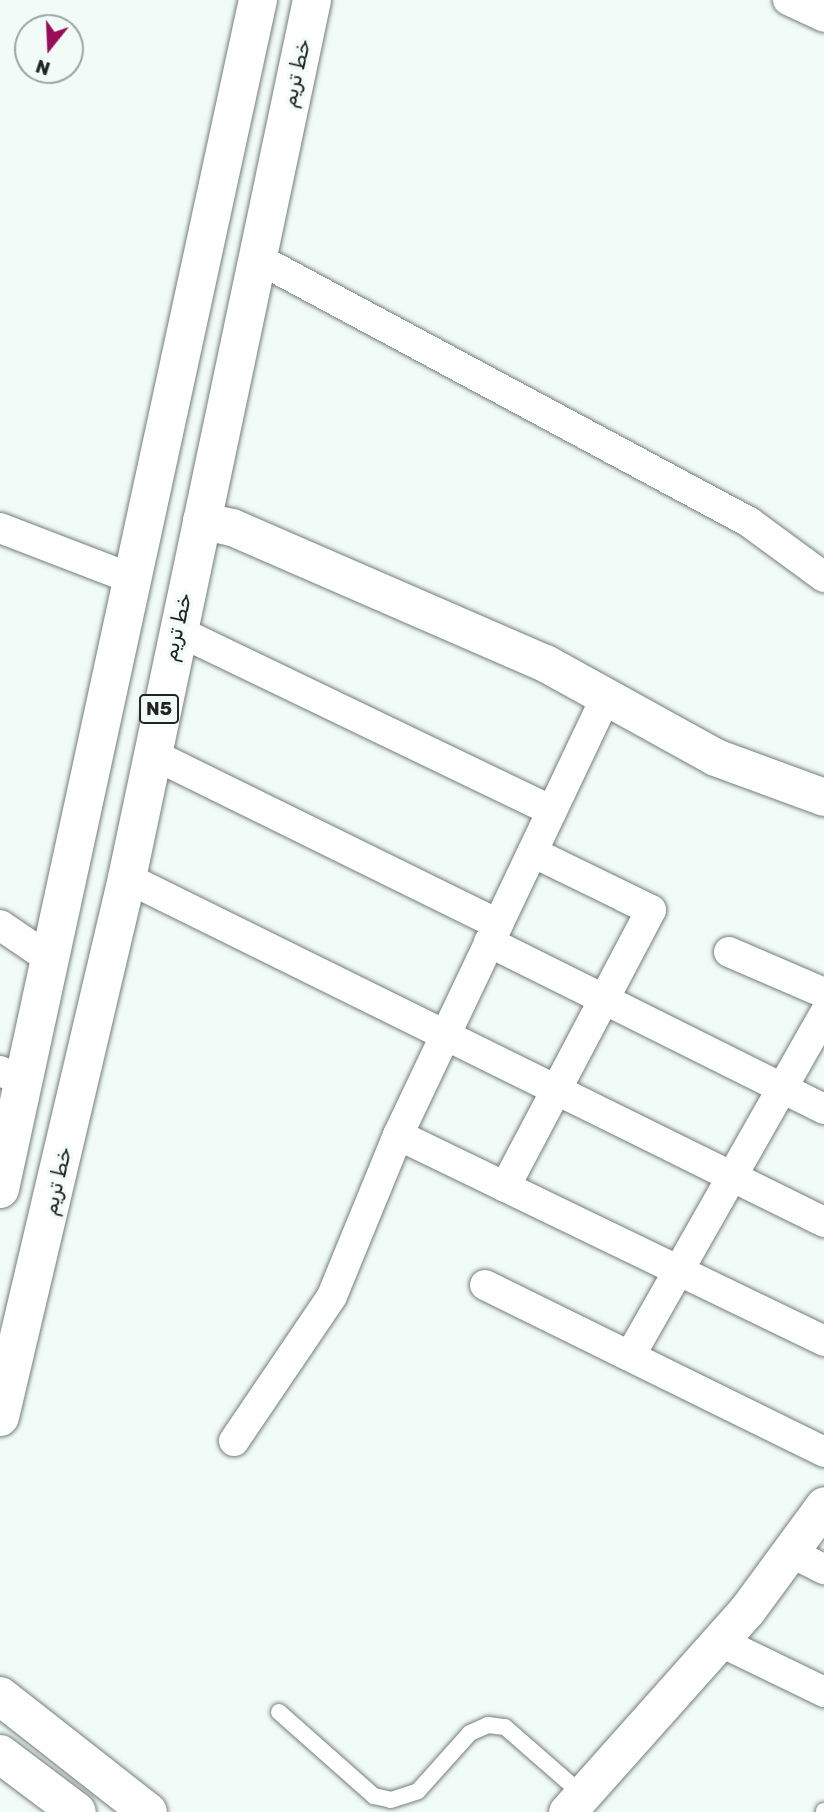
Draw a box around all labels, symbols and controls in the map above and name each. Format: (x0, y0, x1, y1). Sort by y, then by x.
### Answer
north arrow (14, 14, 84, 84)
street label: خط تريم (276, 36, 316, 110)
text: N (33, 54, 53, 81)
street label: خط تريم (157, 590, 197, 664)
road number: N5 (138, 694, 180, 724)
street label: خط تريم (37, 1144, 77, 1218)

